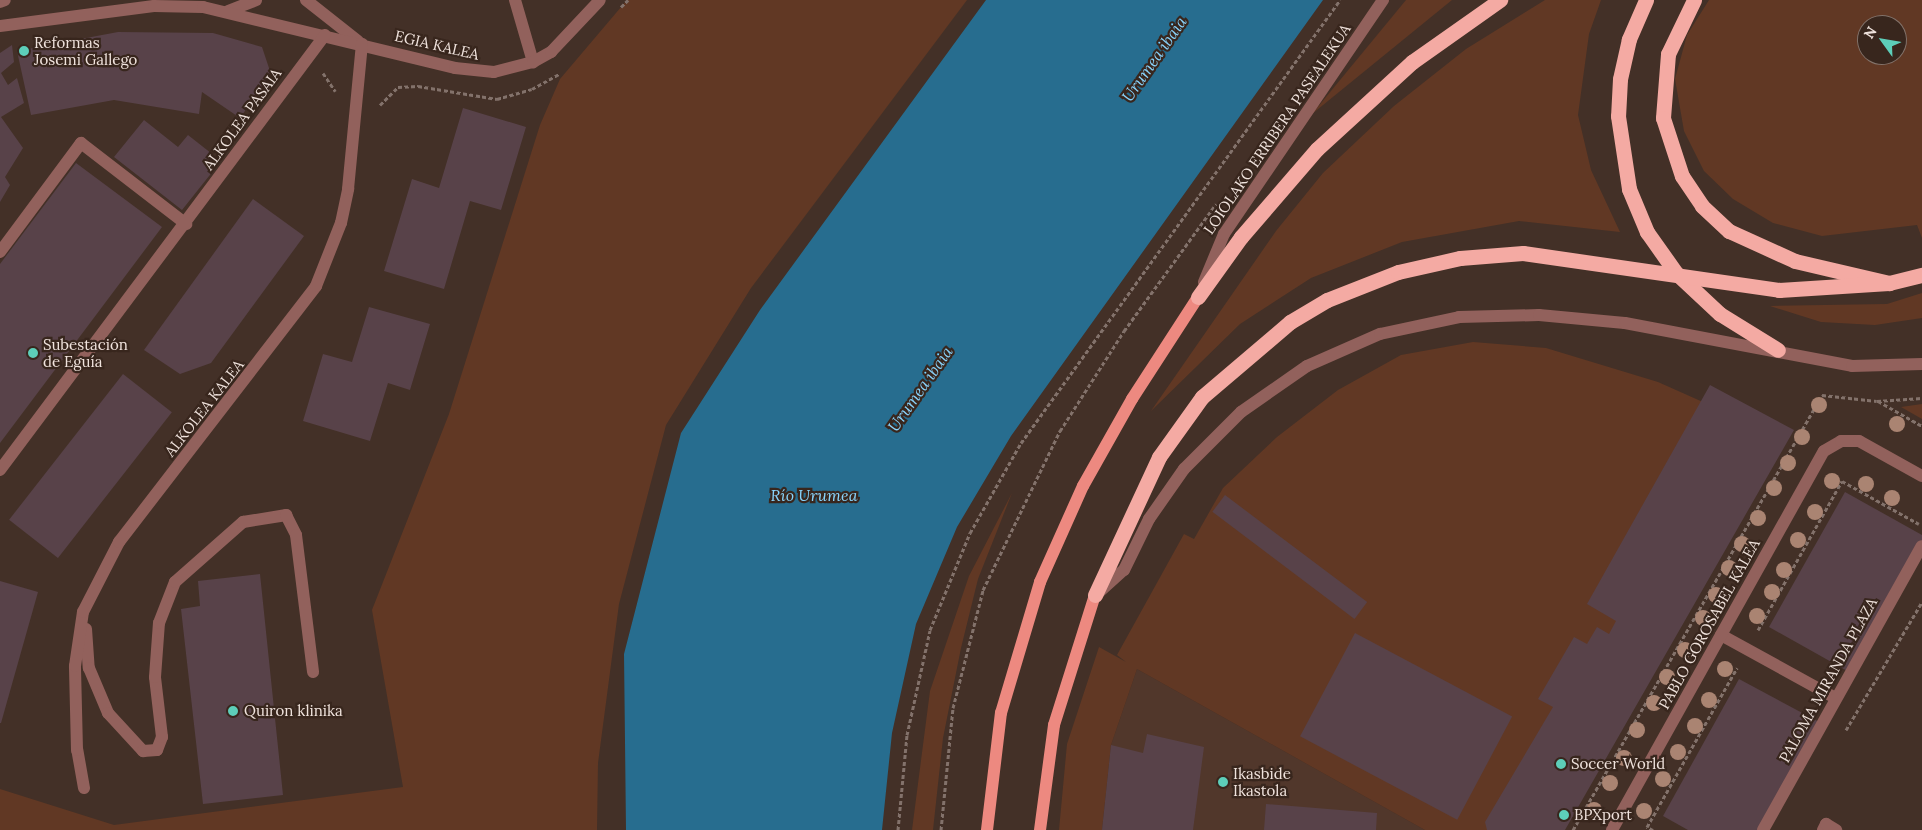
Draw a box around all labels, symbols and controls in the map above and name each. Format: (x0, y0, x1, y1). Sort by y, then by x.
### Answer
water label: Urumea ibaia (1118, 13, 1190, 105)
north arrow (1857, 15, 1907, 65)
street label: LOIOLAKO ERRIBERA PASEALEKUA (1200, 20, 1354, 238)
text: N (1860, 23, 1881, 42)
street label: EGIA KALEA (393, 27, 481, 63)
place label: Reformas Josemi Gallego (34, 33, 137, 68)
marker: Reformas Josemi Gallego (18, 45, 30, 57)
street label: ALKOLEA PASAIA (199, 65, 285, 173)
place label: Subestación de Eguía (43, 335, 128, 370)
water label: Urumea ibaia (884, 343, 956, 435)
marker: Subestación de Eguía (27, 347, 39, 359)
street label: ALKOLEA KALEA (161, 356, 247, 460)
water label: Río Urumea (771, 485, 857, 505)
street label: PABLO GOROSABEL KALEA (1655, 536, 1763, 712)
street label: PALOMA MIRANDA PLAZA (1775, 595, 1881, 765)
place label: Quiron klinika (244, 702, 343, 720)
marker: Quiron klinika (226, 704, 240, 718)
place label: Soccer World (1571, 755, 1665, 773)
marker: Soccer World (1555, 758, 1567, 770)
place label: Ikasbide Ikastola (1233, 764, 1291, 799)
marker: Ikasbide Ikastola (1217, 776, 1229, 788)
place label: BPXport (1574, 806, 1632, 824)
marker: BPXport (1558, 809, 1570, 821)

